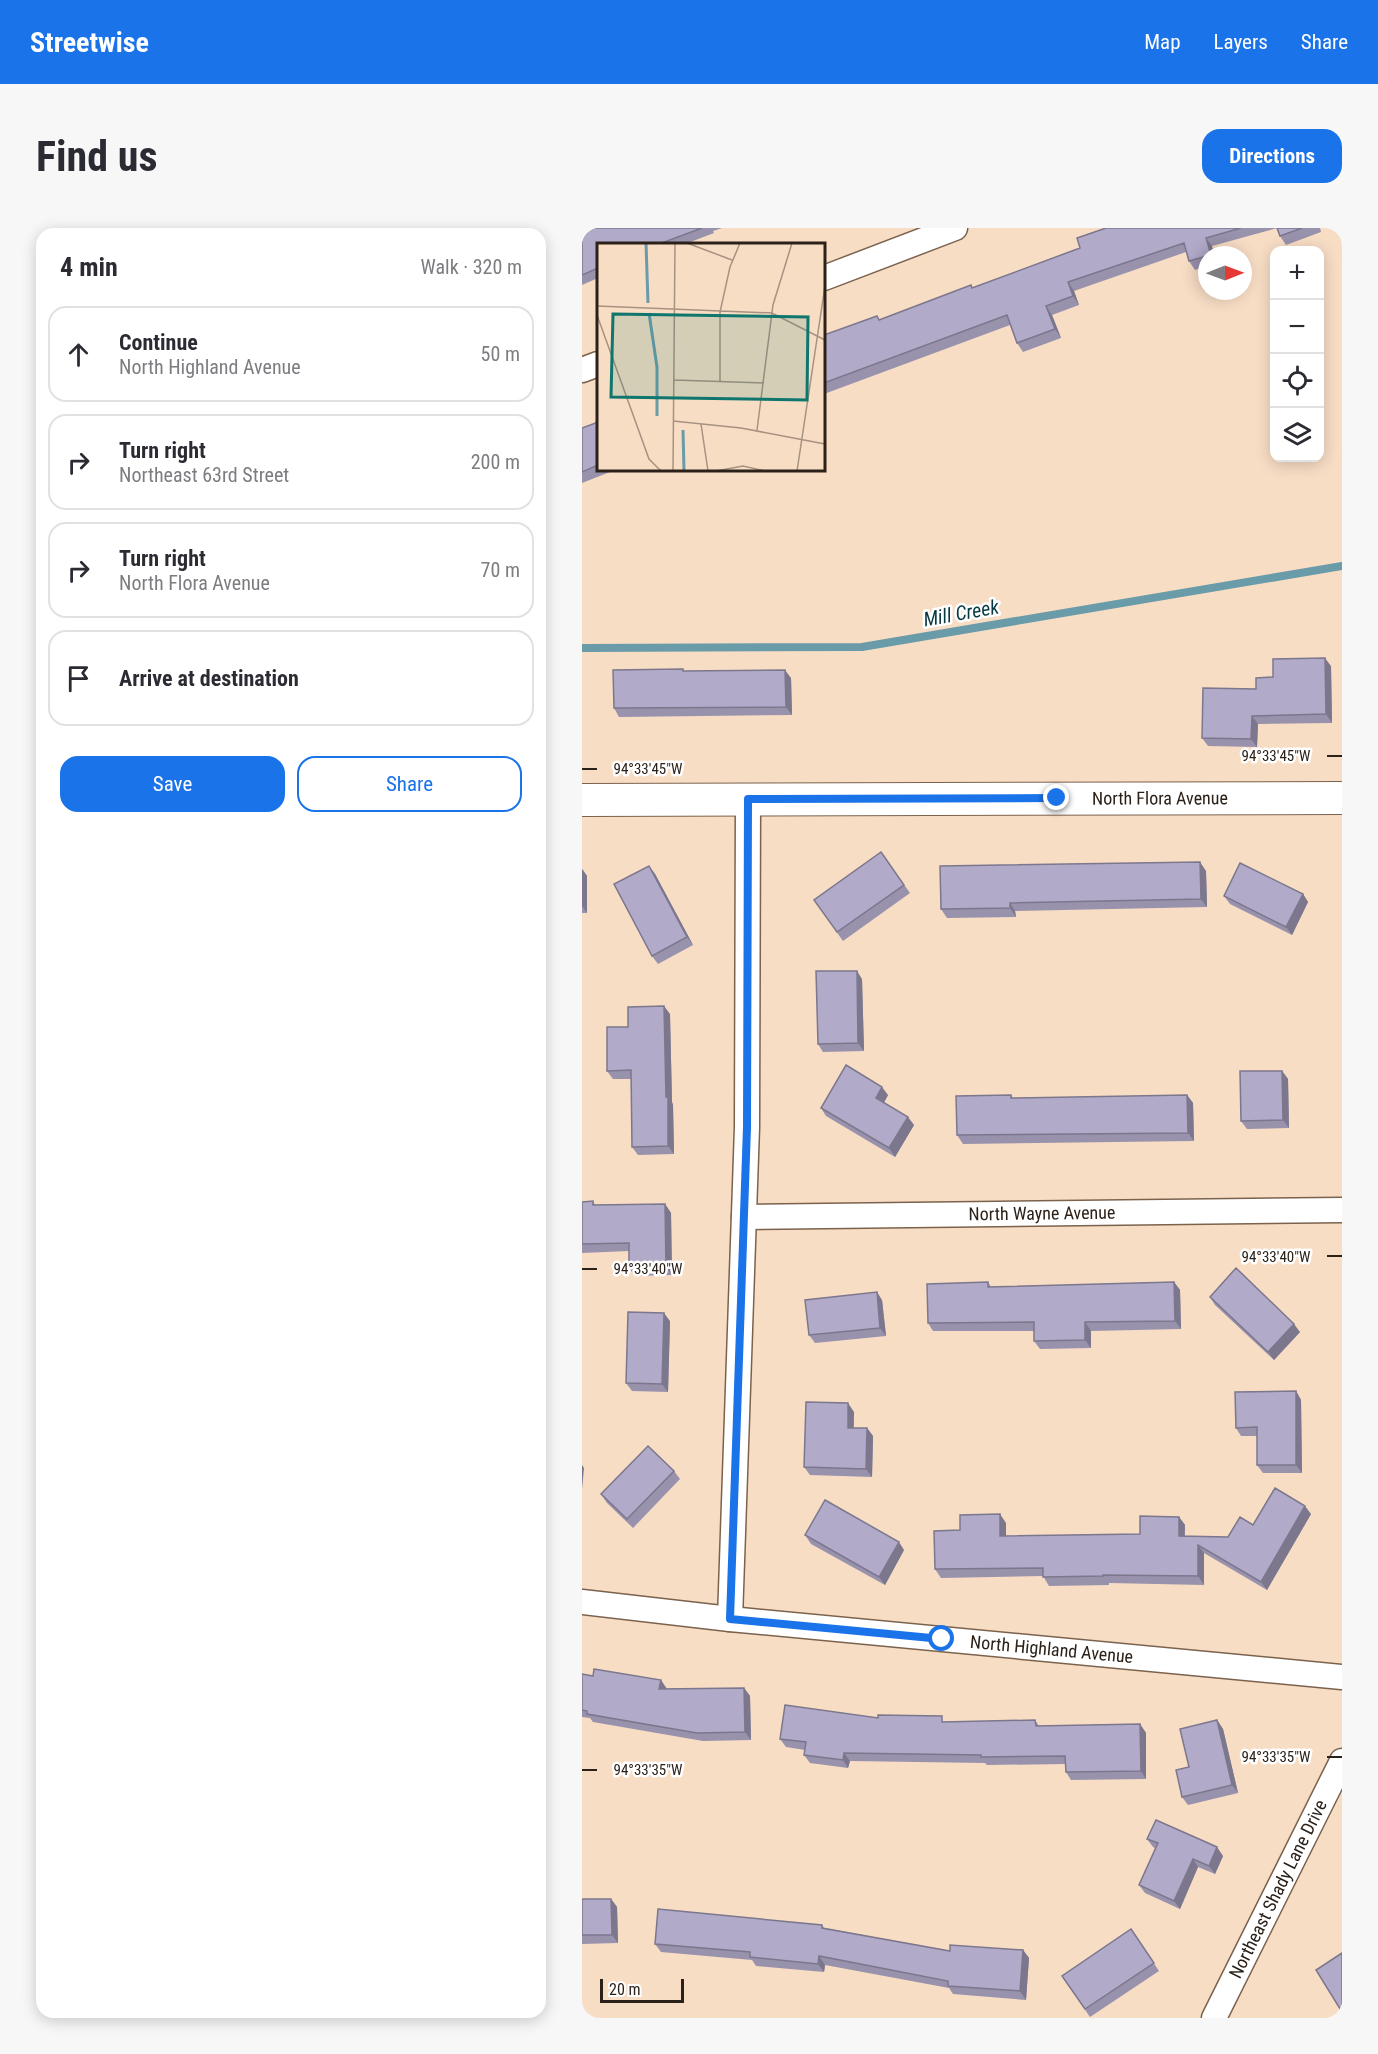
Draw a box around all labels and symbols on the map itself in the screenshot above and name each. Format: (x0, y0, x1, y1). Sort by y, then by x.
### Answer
inset map (597, 243, 825, 471)
north arrow (1198, 246, 1252, 300)
water label: Mill Creek (921, 594, 1002, 631)
text: 94°33'45"W (1242, 747, 1311, 765)
text: 94°33'45"W (614, 760, 683, 778)
route end (1043, 784, 1069, 810)
street label: North Flora Avenue (1092, 787, 1228, 809)
street label: North Wayne Avenue (968, 1202, 1116, 1224)
text: 94°33'40"W (1242, 1248, 1311, 1266)
text: 94°33'40"W (614, 1260, 683, 1278)
route start (928, 1625, 954, 1651)
street label: North Highland Avenue (969, 1631, 1134, 1667)
text: 94°33'35"W (1242, 1748, 1311, 1766)
text: 94°33'35"W (614, 1761, 683, 1779)
street label: Northeast Shady Lane Drive (1225, 1796, 1331, 1982)
scale bar (600, 1976, 684, 2004)

